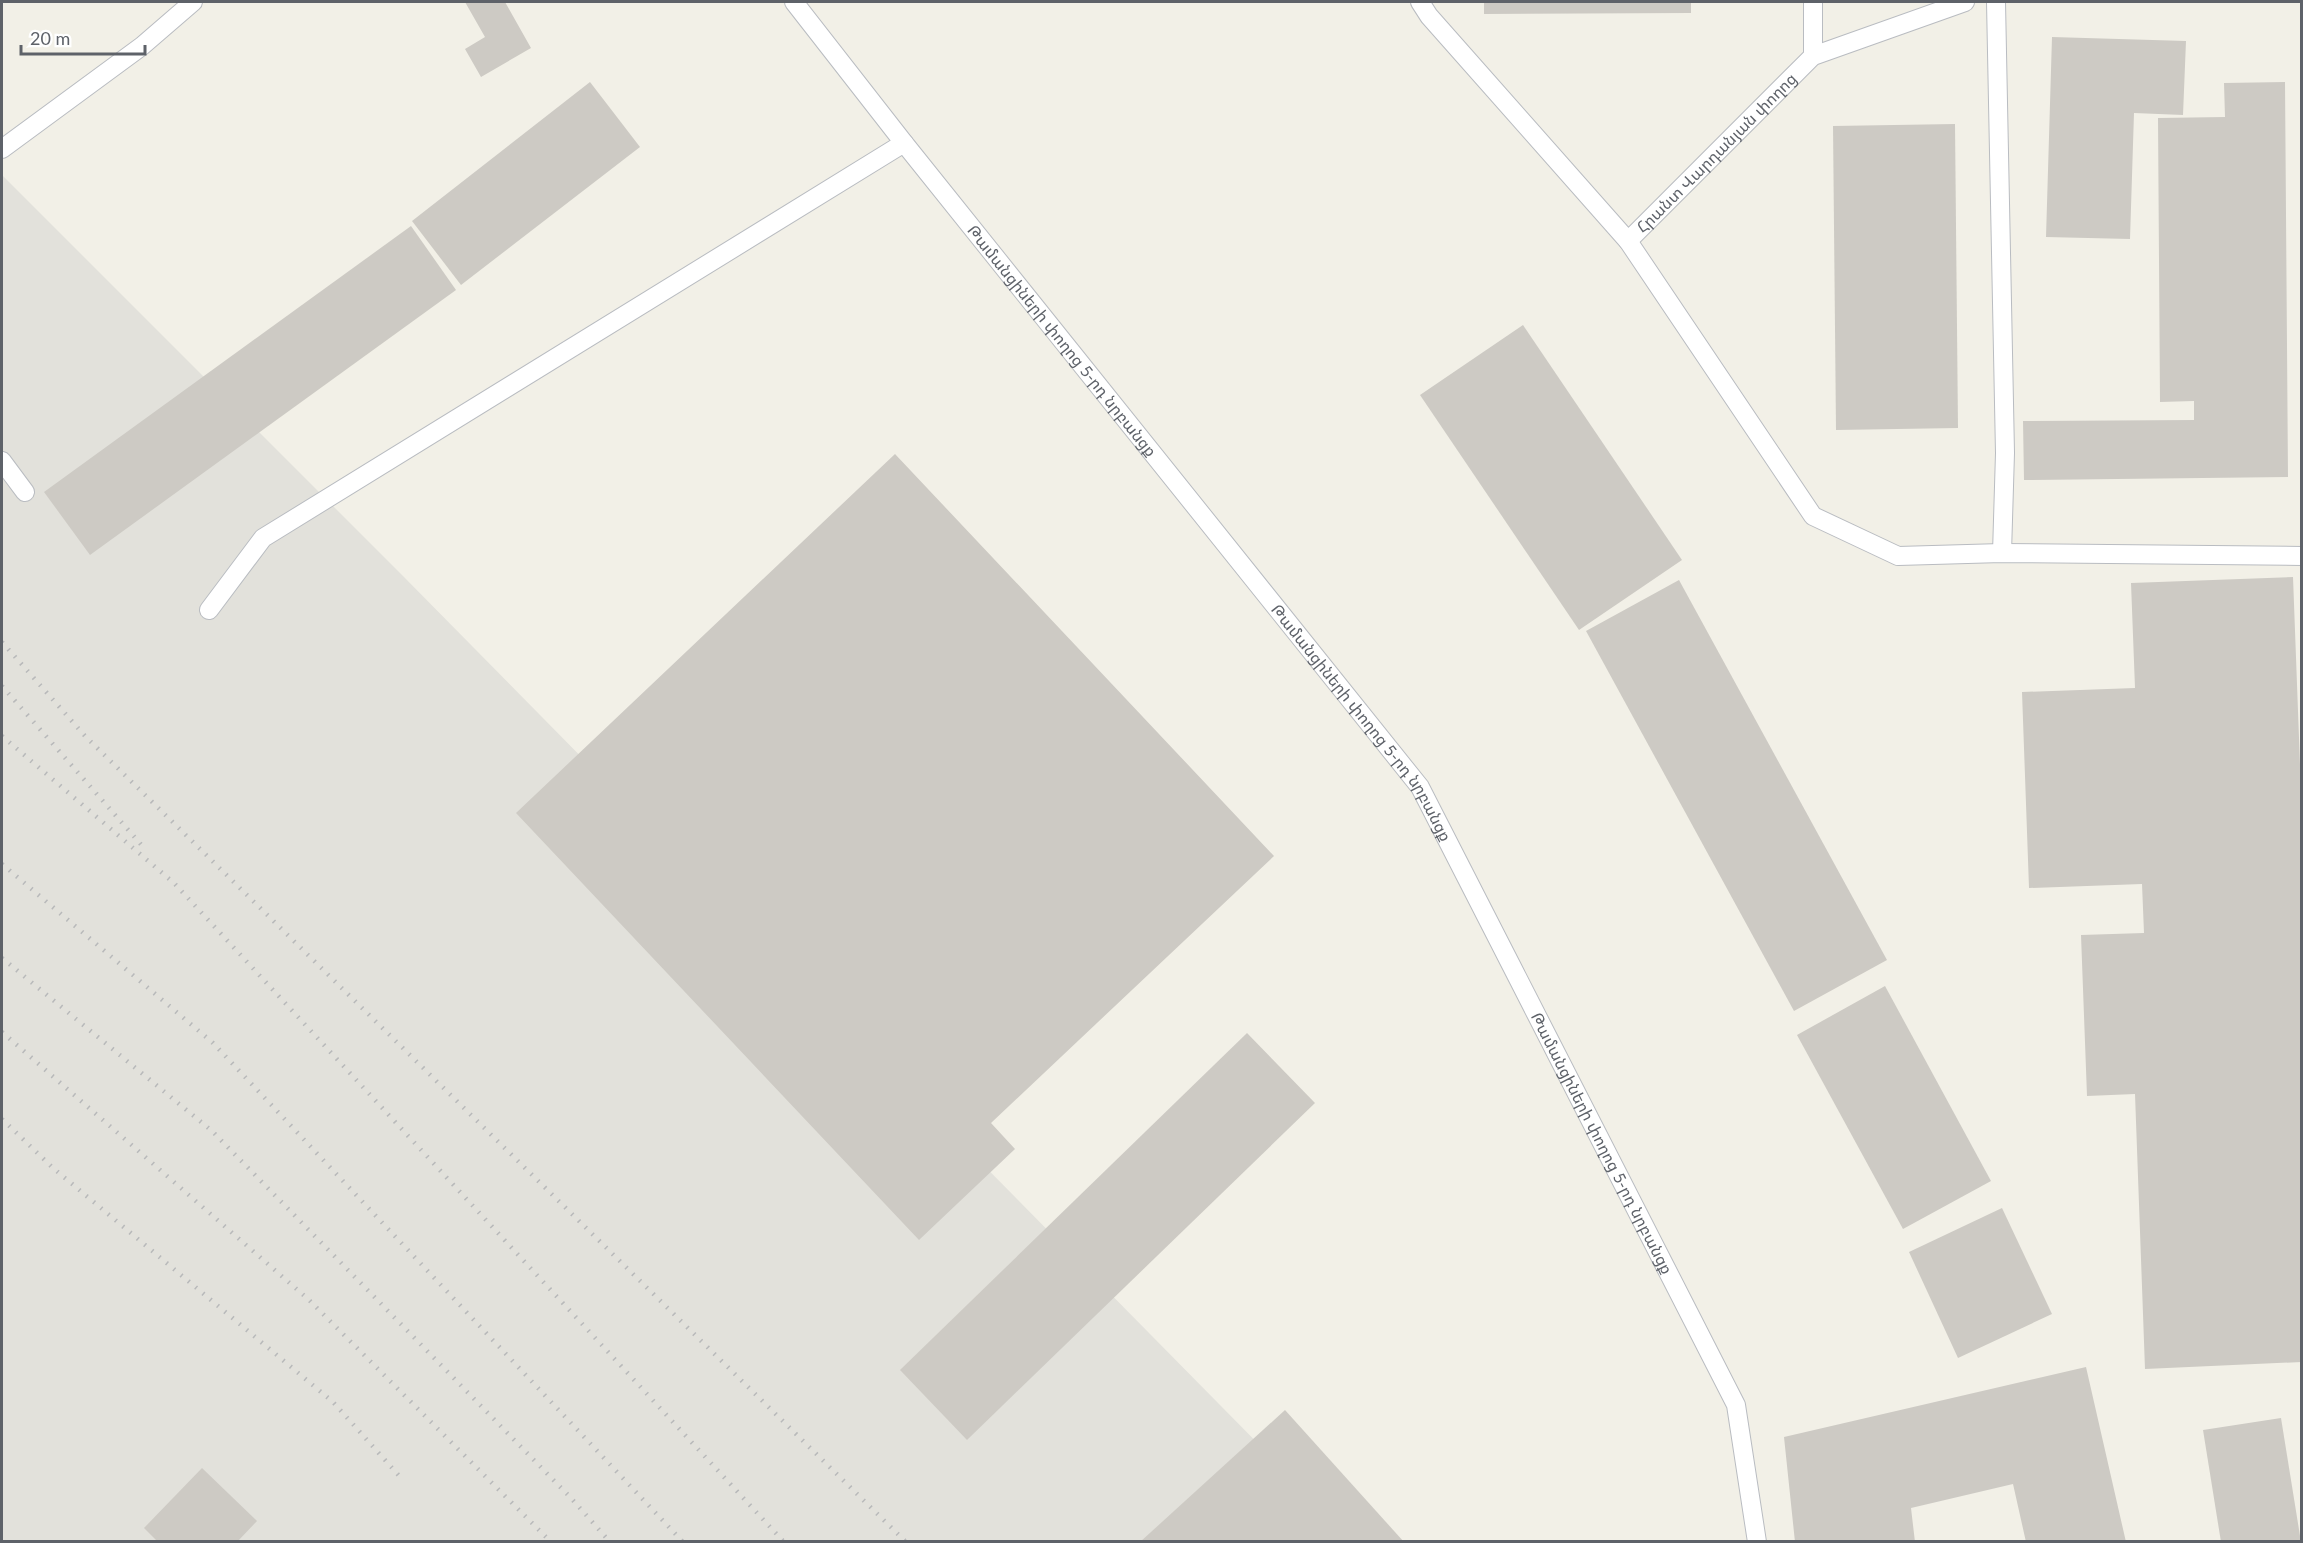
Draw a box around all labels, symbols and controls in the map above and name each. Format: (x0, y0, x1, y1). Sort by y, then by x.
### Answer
scale bar (21, 18, 146, 56)
text: 20 m (30, 27, 70, 49)
street label: Հրանտ Վարդանյան փողոց (1632, 68, 1801, 236)
street label: Թամանցիների փողոց 5-րդ նրբանցք (964, 221, 1161, 461)
street label: Թամանցիների փողոց 5-րդ նրբանցք (1268, 600, 1456, 845)
street label: Թամանցիների փողոց 5-րդ նրբանցք (1528, 1009, 1677, 1277)

